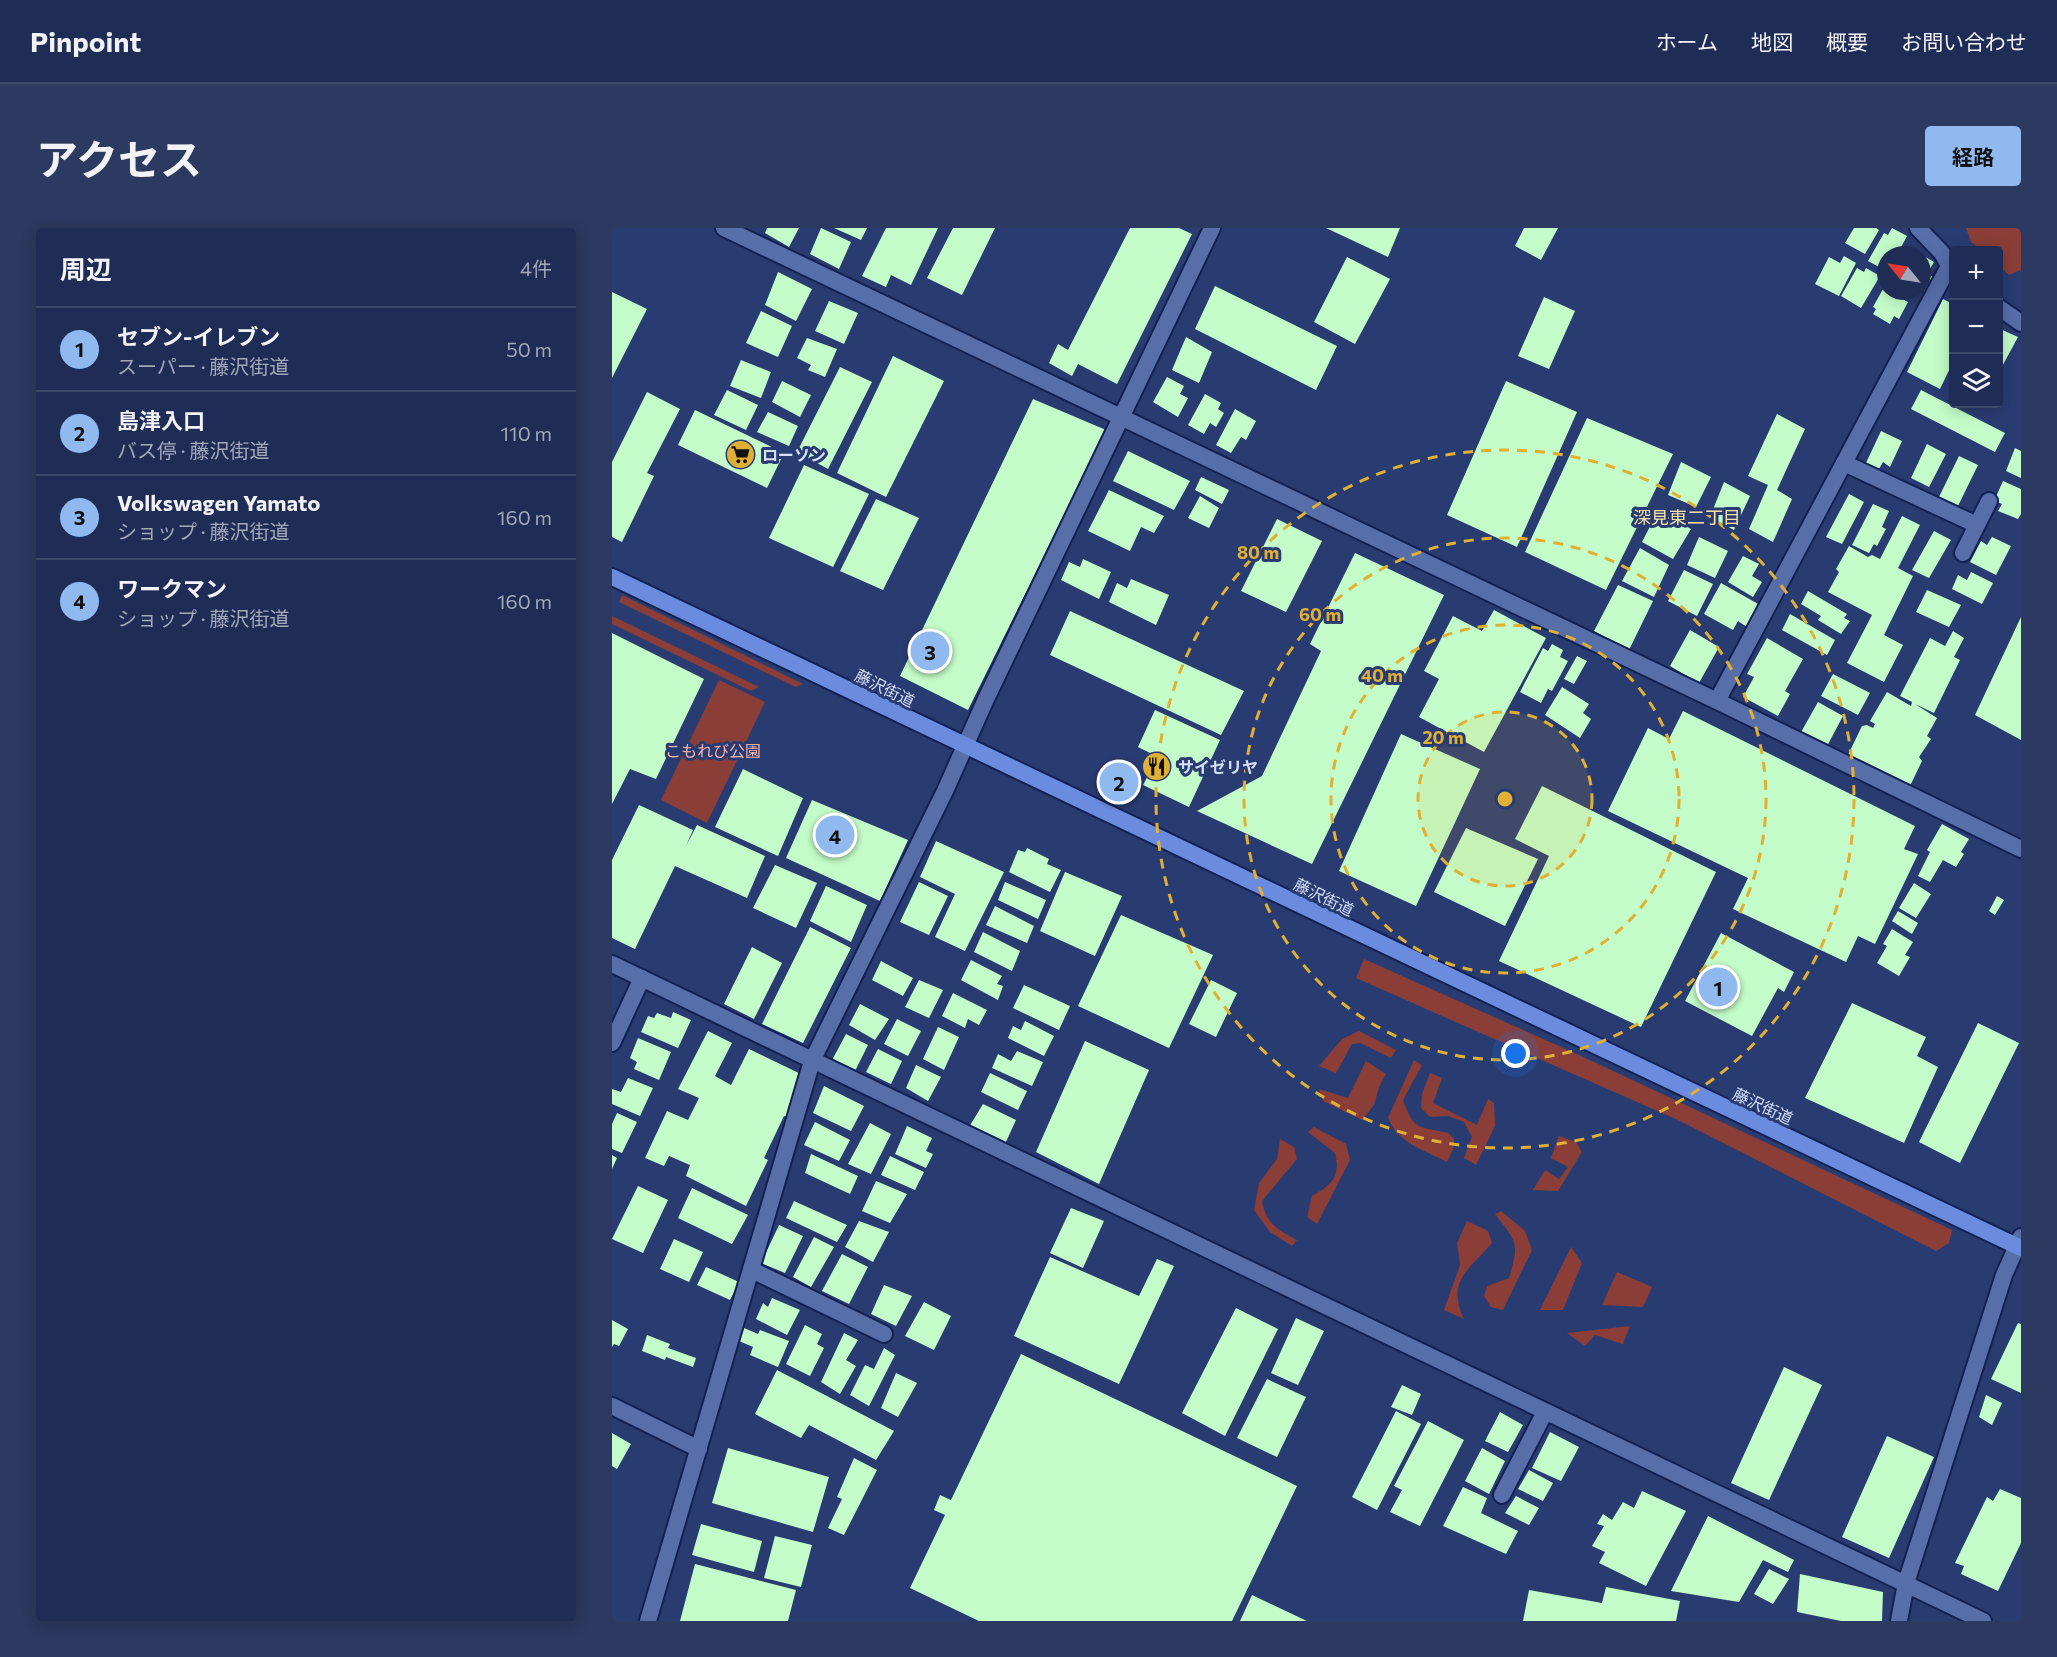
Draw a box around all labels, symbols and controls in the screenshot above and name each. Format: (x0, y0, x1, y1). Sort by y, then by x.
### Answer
text: Pinpoint (30, 24, 141, 58)
text: ホーム (1656, 29, 1718, 54)
text: 地図 (1751, 29, 1793, 54)
text: 概要 (1826, 29, 1868, 54)
text: お問い合わせ (1901, 29, 2027, 54)
button: 経路 (1925, 126, 2021, 186)
text: アクセス (36, 132, 202, 184)
north arrow (1877, 246, 1931, 300)
map controls (1949, 246, 2003, 408)
button: + (1949, 246, 2003, 300)
text: 周辺 (60, 253, 112, 284)
text: 4件 (520, 256, 552, 280)
button: − (1949, 300, 2003, 354)
text: セブン-イレブン (117, 323, 280, 350)
text: 1 (75, 337, 84, 361)
text: 50 m (506, 337, 552, 361)
text: スーパー · 藤沢街道 (117, 354, 289, 378)
button: layers (1949, 354, 2003, 408)
text: 島津入口 (117, 407, 205, 434)
text: 2 (74, 421, 85, 445)
text: 110 m (501, 421, 552, 445)
text: バス停 · 藤沢街道 (117, 438, 269, 462)
supermarket icon: ローソン (725, 439, 757, 471)
place label: ローソン (762, 445, 826, 464)
text: Volkswagen Yamato (117, 489, 320, 516)
text: 3 (74, 505, 85, 529)
text: 160 m (497, 505, 552, 529)
district label: 深見東二丁目 (1633, 506, 1741, 528)
text: ショップ · 藤沢街道 (117, 519, 289, 543)
text: 80 m (1237, 541, 1279, 563)
text: ワークマン (117, 575, 227, 602)
text: 4 (73, 589, 86, 613)
text: 160 m (497, 589, 552, 613)
text: 60 m (1299, 603, 1341, 625)
text: ショップ · 藤沢街道 (117, 606, 289, 630)
pin: 3 (910, 628, 950, 674)
text: 40 m (1361, 664, 1403, 686)
street label: 藤沢街道 (852, 665, 918, 710)
text: 20 m (1422, 726, 1464, 748)
park label: こもれび公園 (665, 741, 761, 760)
restaurant icon: サイゼリヤ (1141, 751, 1173, 783)
place label: サイゼリヤ (1178, 757, 1258, 776)
pin: 2 (1100, 760, 1138, 804)
centre of rings (1495, 789, 1515, 809)
pin: 4 (816, 812, 854, 858)
street label: 藤沢街道 (1291, 874, 1357, 919)
pin: 1 (1698, 964, 1738, 1010)
your location (1501, 1039, 1530, 1068)
street label: 藤沢街道 (1730, 1083, 1796, 1128)

